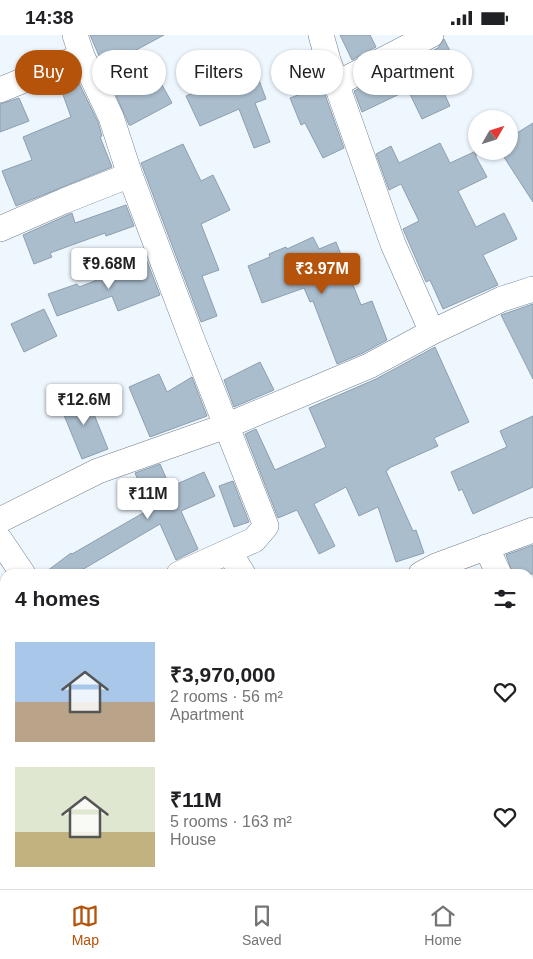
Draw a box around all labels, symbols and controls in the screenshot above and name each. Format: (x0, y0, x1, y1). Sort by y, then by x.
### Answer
text: 14:38 (25, 7, 74, 28)
chip: Buy (15, 50, 82, 95)
chip: Rent (92, 50, 166, 95)
chip: Filters (176, 50, 261, 95)
chip: New (271, 50, 343, 95)
chip: Apartment (353, 50, 472, 95)
north arrow (468, 110, 518, 160)
map controls (468, 110, 518, 160)
pin: ₹9.68M (68, 247, 150, 290)
pin: ₹3.97M (281, 253, 363, 295)
text: ₹9.68M (82, 255, 136, 272)
text: ₹3.97M (295, 260, 349, 277)
pin: ₹12.6M (43, 383, 125, 426)
text: ₹12.6M (57, 391, 111, 408)
pin: ₹11M (118, 477, 178, 520)
text: ₹11M (128, 485, 168, 502)
icon: filters (491, 585, 519, 613)
text: 4 homes (15, 587, 100, 610)
icon: home (55, 662, 115, 722)
text: ₹3,970,000 (170, 663, 275, 686)
icon: heart (491, 678, 519, 706)
text: 2 rooms · 56 m² (170, 688, 283, 705)
text: Apartment (170, 706, 244, 723)
icon: home (55, 787, 115, 847)
text: ₹11M (170, 788, 222, 811)
icon: heart (491, 803, 519, 831)
text: 5 rooms · 163 m² (170, 813, 292, 830)
text: House (170, 831, 216, 848)
tab: Map (71, 902, 99, 948)
tab: Saved (242, 902, 282, 948)
tab: Home (424, 902, 462, 948)

